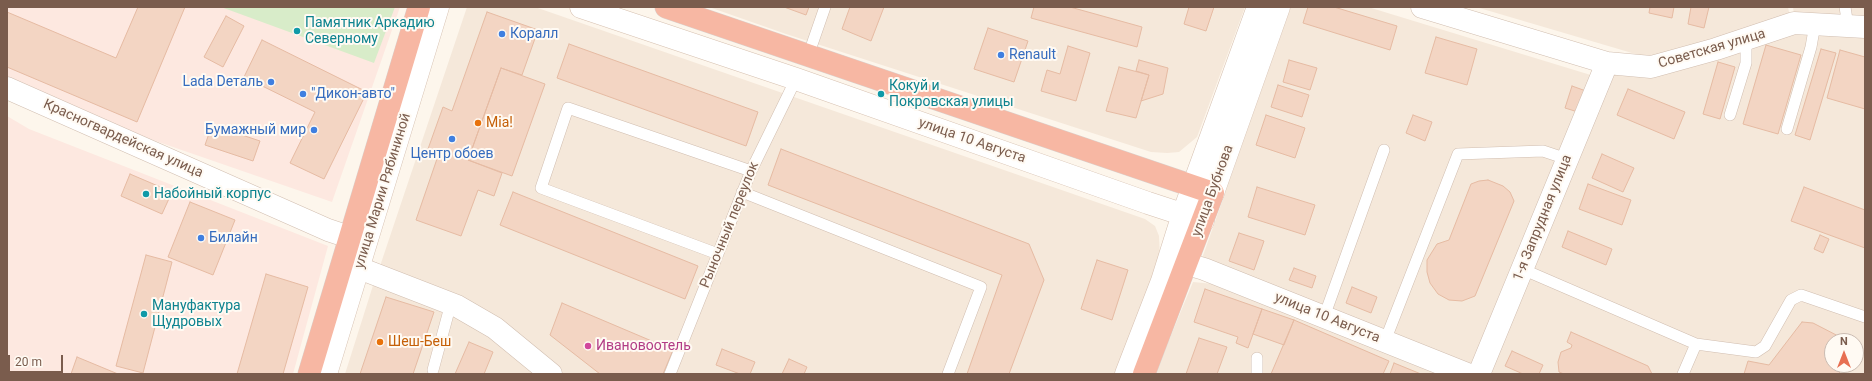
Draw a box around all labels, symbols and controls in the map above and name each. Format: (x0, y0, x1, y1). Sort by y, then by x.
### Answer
place label: Памятник Аркадию Северному (305, 15, 435, 48)
marker: Памятник Аркадию Северному (292, 26, 302, 36)
place label: Коралл (510, 26, 558, 42)
street label: Советская улица (1656, 26, 1768, 72)
marker: Коралл (497, 29, 507, 39)
place label: Renault (1009, 47, 1056, 63)
marker: Renault (996, 50, 1006, 60)
place label: Lada Dеталь (182, 74, 263, 90)
marker: Lada Dеталь (266, 77, 276, 87)
place label: Кокуй и Покровская улицы (889, 78, 1014, 110)
place label: "Дикон-авто" (311, 86, 395, 102)
marker: "Дикон-авто" (298, 89, 308, 99)
marker: Кокуй и Покровская улицы (876, 89, 886, 99)
street label: Красногвардейская улица (41, 96, 205, 182)
street label: улица Марии Рябининой (351, 111, 415, 271)
place label: Mia! (486, 115, 513, 131)
street label: улица 10 Августа (916, 115, 1028, 167)
marker: Mia! (473, 118, 483, 128)
place label: Бумажный мир (205, 122, 306, 138)
marker: Бумажный мир (309, 125, 319, 135)
marker: Центр обоев (447, 134, 457, 144)
street label: улица Бубнова (1189, 143, 1237, 239)
place label: Центр обоев (411, 146, 493, 162)
street label: 1-я Запрудная улица (1510, 152, 1576, 284)
street label: Рыночный переулок (697, 159, 763, 291)
place label: Набойный корпус (154, 186, 271, 202)
marker: Набойный корпус (141, 189, 151, 199)
place label: Билайн (209, 230, 258, 246)
marker: Билайн (196, 233, 206, 243)
street label: улица 10 Августа (1272, 289, 1382, 347)
place label: Мануфактура Щудровых (152, 298, 241, 330)
marker: Мануфактура Щудровых (139, 309, 149, 319)
north arrow (1824, 333, 1864, 373)
place label: Шеш-Беш (388, 334, 451, 350)
text: N (1840, 335, 1848, 348)
marker: Шеш-Беш (375, 337, 385, 347)
place label: Ивановоотель (596, 338, 691, 354)
marker: Ивановоотель (583, 341, 593, 351)
scale bar (10, 347, 65, 373)
text: 20 m (15, 355, 42, 369)

